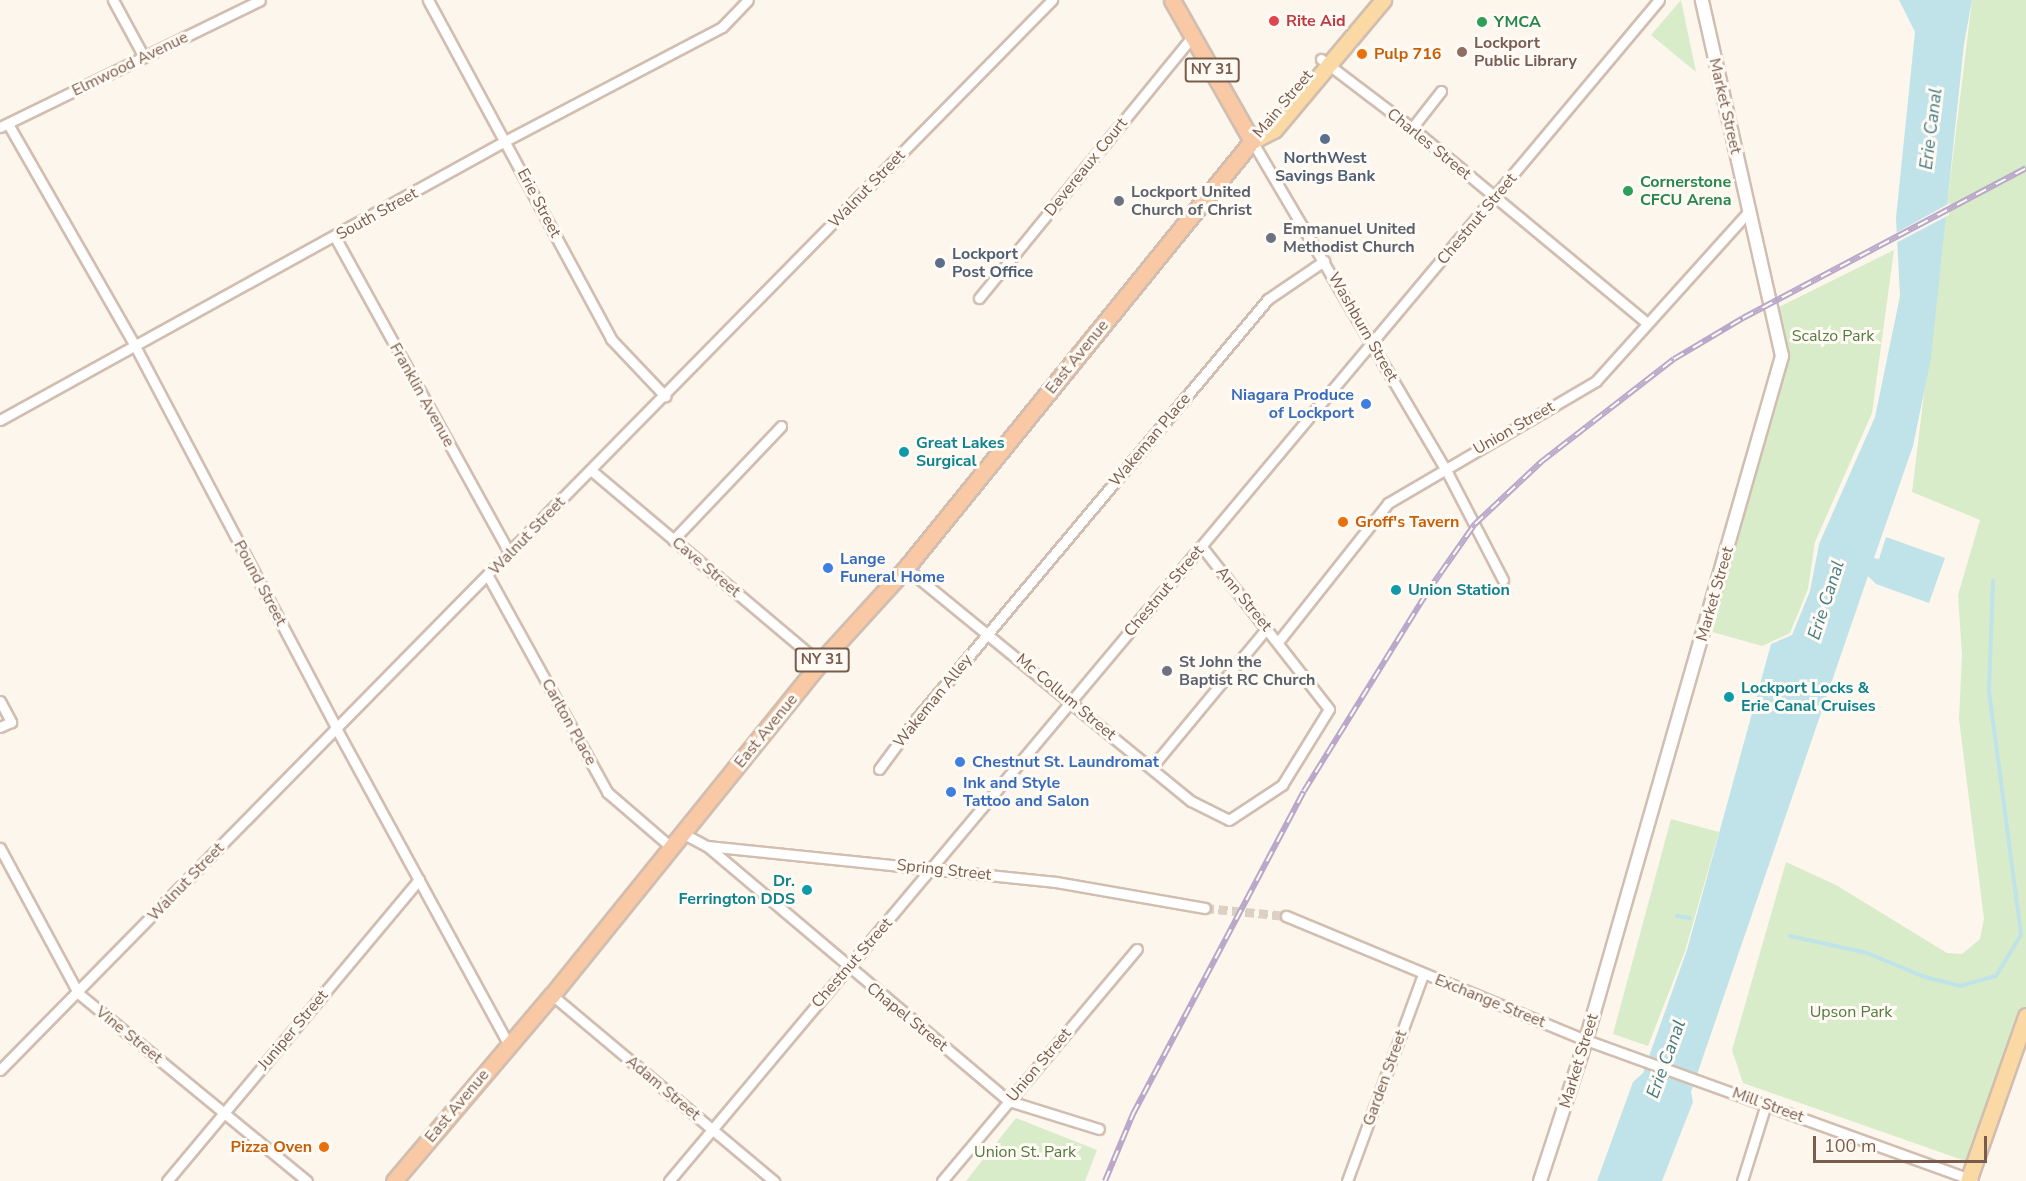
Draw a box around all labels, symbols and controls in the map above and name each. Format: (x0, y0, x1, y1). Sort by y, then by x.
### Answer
place label: Rite Aid (1286, 11, 1346, 31)
place label: YMCA (1494, 12, 1541, 32)
marker: Rite Aid (1267, 14, 1281, 28)
marker: YMCA (1475, 15, 1489, 29)
street label: Elmwood Avenue (69, 28, 191, 100)
place label: Lockport Public Library (1474, 33, 1577, 71)
place label: Pulp 716 (1374, 44, 1441, 64)
marker: Lockport Public Library (1455, 45, 1469, 59)
marker: Pulp 716 (1355, 47, 1369, 61)
street label: Market Street (1705, 56, 1745, 156)
road number: NY 31 (1184, 58, 1240, 82)
street label: Main Street (1249, 66, 1317, 142)
water label: Erie Canal (1915, 87, 1947, 171)
street label: Charles Street (1383, 104, 1475, 184)
street label: Devereaux Court (1041, 114, 1131, 220)
marker: NorthWest Savings Bank (1318, 132, 1332, 146)
street label: Walnut Street (825, 146, 909, 232)
place label: NorthWest Savings Bank (1275, 148, 1375, 186)
street label: Erie Street (513, 165, 565, 241)
street label: Chestnut Street (1433, 170, 1521, 268)
place label: Cornerstone CFCU Arena (1640, 172, 1731, 210)
place label: Lockport United Church of Christ (1131, 182, 1252, 220)
street label: South Street (333, 184, 421, 244)
marker: Cornerstone CFCU Arena (1621, 184, 1635, 198)
marker: Lockport United Church of Christ (1112, 194, 1126, 208)
place label: Emmanuel United Methodist Church (1283, 219, 1416, 257)
marker: Emmanuel United Methodist Church (1264, 231, 1278, 245)
place label: Lockport Post Office (952, 244, 1033, 282)
marker: Lockport Post Office (933, 256, 947, 270)
street label: Washburn Street (1324, 269, 1402, 385)
street label: East Avenue (1041, 316, 1113, 398)
park label: Scalzo Park (1792, 326, 1874, 346)
street label: Franklin Avenue (386, 340, 458, 450)
place label: Niagara Produce of Lockport (1231, 385, 1354, 423)
street label: Wakeman Place (1105, 389, 1195, 491)
marker: Niagara Produce of Lockport (1359, 397, 1373, 411)
street label: Union Street (1470, 397, 1558, 459)
place label: Great Lakes Surgical (916, 433, 1004, 471)
marker: Great Lakes Surgical (897, 445, 911, 459)
street label: Walnut Street (485, 493, 569, 579)
place label: Groff's Tavern (1355, 512, 1459, 532)
marker: Groff's Tavern (1336, 515, 1350, 529)
street label: Cave Street (668, 533, 744, 601)
street label: Pound Street (229, 537, 291, 629)
street label: Chestnut Street (1120, 542, 1208, 640)
street label: Market Street (1692, 544, 1738, 644)
place label: Lange Funeral Home (840, 549, 945, 587)
water label: Erie Canal (1803, 558, 1849, 642)
marker: Lange Funeral Home (821, 561, 835, 575)
street label: Ann Street (1212, 563, 1276, 635)
place label: Union Station (1408, 580, 1510, 600)
marker: Union Station (1389, 583, 1403, 597)
road number: NY 31 (794, 648, 850, 672)
street label: Wakeman Alley (889, 650, 977, 752)
street label: Mc Collum Street (1012, 650, 1120, 744)
place label: St John the Baptist RC Church (1179, 652, 1315, 690)
marker: St John the Baptist RC Church (1160, 664, 1174, 678)
street label: Carlton Place (537, 675, 601, 769)
place label: Lockport Locks & Erie Canal Cruises (1741, 678, 1876, 716)
street label: East Avenue (730, 690, 802, 772)
marker: Lockport Locks & Erie Canal Cruises (1722, 690, 1736, 704)
place label: Chestnut St. Laundromat (972, 752, 1159, 772)
marker: Chestnut St. Laundromat (953, 755, 967, 769)
place label: Ink and Style Tattoo and Salon (963, 773, 1089, 811)
marker: Ink and Style Tattoo and Salon (944, 785, 958, 799)
street label: Walnut Street (144, 839, 228, 925)
street label: Spring Street (896, 855, 992, 885)
place label: Dr. Ferrington DDS (679, 871, 795, 909)
marker: Dr. Ferrington DDS (800, 883, 814, 897)
street label: Chestnut Street (808, 914, 896, 1012)
street label: Exchange Street (1432, 970, 1548, 1032)
street label: Chapel Street (863, 978, 951, 1056)
street label: Juniper Street (254, 986, 332, 1074)
street label: Vine Street (92, 1002, 166, 1068)
park label: Upson Park (1810, 1002, 1892, 1022)
street label: Market Street (1556, 1012, 1602, 1110)
water label: Erie Canal (1642, 1017, 1690, 1101)
street label: Union Street (1003, 1024, 1075, 1106)
street label: Garden Street (1359, 1028, 1411, 1128)
street label: Adam Street (622, 1051, 704, 1125)
street label: East Avenue (421, 1066, 493, 1146)
street label: Mill Street (1730, 1083, 1806, 1127)
scale bar (1816, 1124, 1990, 1162)
text: 100 m (1824, 1134, 1876, 1158)
place label: Pizza Oven (230, 1137, 312, 1157)
marker: Pizza Oven (317, 1140, 331, 1154)
park label: Union St. Park (974, 1142, 1076, 1162)

